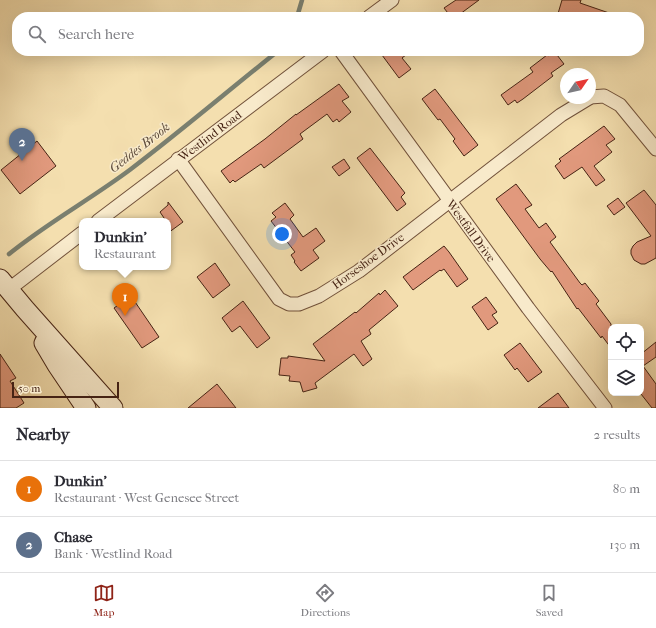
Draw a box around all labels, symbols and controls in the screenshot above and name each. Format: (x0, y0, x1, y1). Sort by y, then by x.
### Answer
search box (12, 12, 644, 56)
icon: search (26, 23, 48, 45)
text: Search here (58, 25, 134, 43)
north arrow (560, 68, 596, 104)
street label: Westlind Road (175, 107, 245, 165)
water label: Geddes Brook (106, 119, 173, 176)
pin: 2 (9, 128, 35, 161)
street label: Westfall Drive (443, 196, 498, 265)
popup (79, 218, 171, 270)
your location (272, 224, 292, 244)
text: Dunkin' (94, 228, 147, 246)
street label: Horseshoe Drive (329, 230, 407, 292)
text: Restaurant (94, 246, 156, 261)
pin: 1 (112, 283, 138, 316)
map controls (608, 324, 644, 396)
button: locate (608, 324, 644, 360)
button: layers (608, 360, 644, 396)
scale bar (12, 380, 119, 399)
text: 50 m (18, 382, 40, 395)
text: Nearby (16, 424, 70, 444)
text: 2 results (594, 427, 640, 442)
text: Dunkin' (54, 472, 107, 490)
text: 1 (27, 481, 31, 496)
text: 80 m (613, 481, 640, 496)
text: Restaurant · West Genesee Street (54, 490, 239, 505)
text: Chase (54, 528, 92, 546)
text: 2 (26, 537, 32, 552)
text: 130 m (609, 537, 640, 552)
text: Bank · Westlind Road (54, 546, 172, 561)
tab: Map (93, 582, 115, 619)
tab: Directions (301, 582, 350, 619)
tab: Saved (536, 582, 563, 619)

